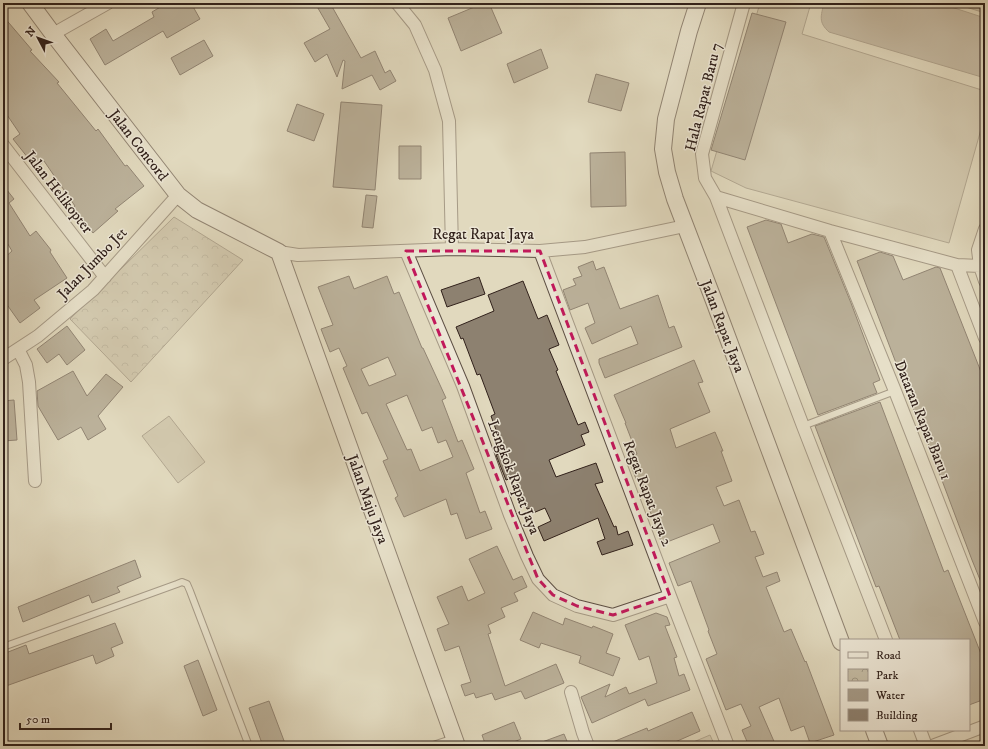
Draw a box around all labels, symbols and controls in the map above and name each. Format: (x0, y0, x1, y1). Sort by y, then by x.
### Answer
north arrow (18, 18, 58, 58)
text: N (23, 24, 39, 40)
street label: Hala Rapat Baru 7 (681, 41, 726, 153)
street label: Jalan Concord (103, 104, 173, 185)
street label: Jalan Helikopter (19, 146, 97, 238)
street label: Jalan Jumbo Jet (52, 223, 131, 305)
street label: Regat Rapat Jaya (432, 225, 534, 244)
street label: Jalan Rapat Jaya (695, 275, 749, 376)
street label: Dataran Rapat Baru 1 (890, 358, 955, 483)
street label: Lengkok Rapat Jaya (483, 417, 544, 538)
street label: Regat Rapat Jaya 2 (619, 437, 677, 550)
street label: Jalan Maju Jaya (342, 450, 393, 547)
legend (840, 639, 970, 731)
text: Road (876, 648, 901, 663)
text: Park (876, 668, 898, 683)
text: Water (875, 688, 905, 703)
scale bar (20, 705, 111, 731)
text: Building (876, 708, 917, 723)
text: 50 m (26, 712, 50, 727)

